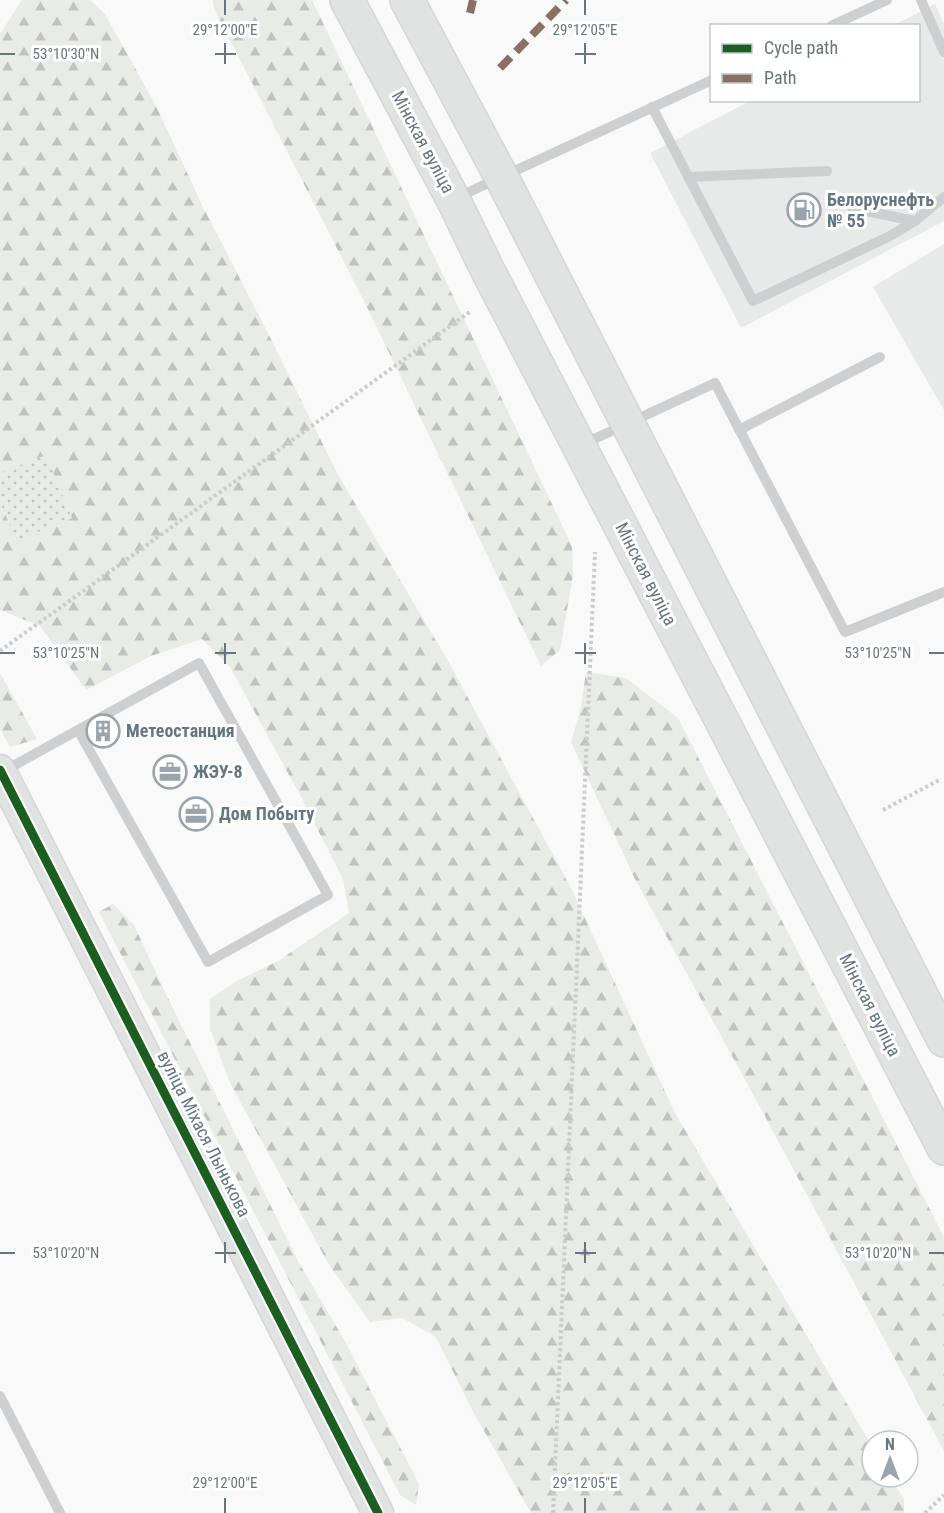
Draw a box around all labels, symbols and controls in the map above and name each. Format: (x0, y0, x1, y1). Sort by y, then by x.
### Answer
text: 29°12'00"E (193, 21, 257, 39)
text: 29°12'05"E (553, 21, 617, 39)
legend (710, 24, 920, 102)
text: Cycle path (764, 37, 838, 58)
text: 53°10'30"N (33, 45, 99, 63)
text: Path (764, 67, 797, 88)
street label: Мінская вуліца (388, 87, 459, 196)
place label: Белоруснефть № 55 (827, 189, 934, 231)
fuel station icon: Белоруснефть № 55 (786, 192, 822, 228)
street label: Мінская вуліца (611, 519, 681, 629)
text: 53°10'25"N (33, 644, 99, 662)
text: 53°10'25"N (845, 644, 911, 662)
building icon: Метеостанция (85, 713, 121, 749)
place label: Метеостанция (126, 720, 235, 741)
office icon: ЖЭУ-8 (152, 754, 188, 790)
place label: ЖЭУ-8 (193, 761, 243, 782)
office icon: Дом Побыту (178, 796, 214, 832)
place label: Дом Побыту (219, 803, 314, 824)
street label: Мінская вуліца (835, 950, 905, 1060)
street label: вуліца Міхася Лынькова (153, 1047, 255, 1220)
text: 53°10'20"N (33, 1244, 99, 1262)
text: 53°10'20"N (845, 1244, 911, 1262)
north arrow (860, 1429, 920, 1489)
text: N (885, 1435, 895, 1454)
text: 29°12'00"E (193, 1474, 257, 1492)
text: 29°12'05"E (553, 1474, 617, 1492)

